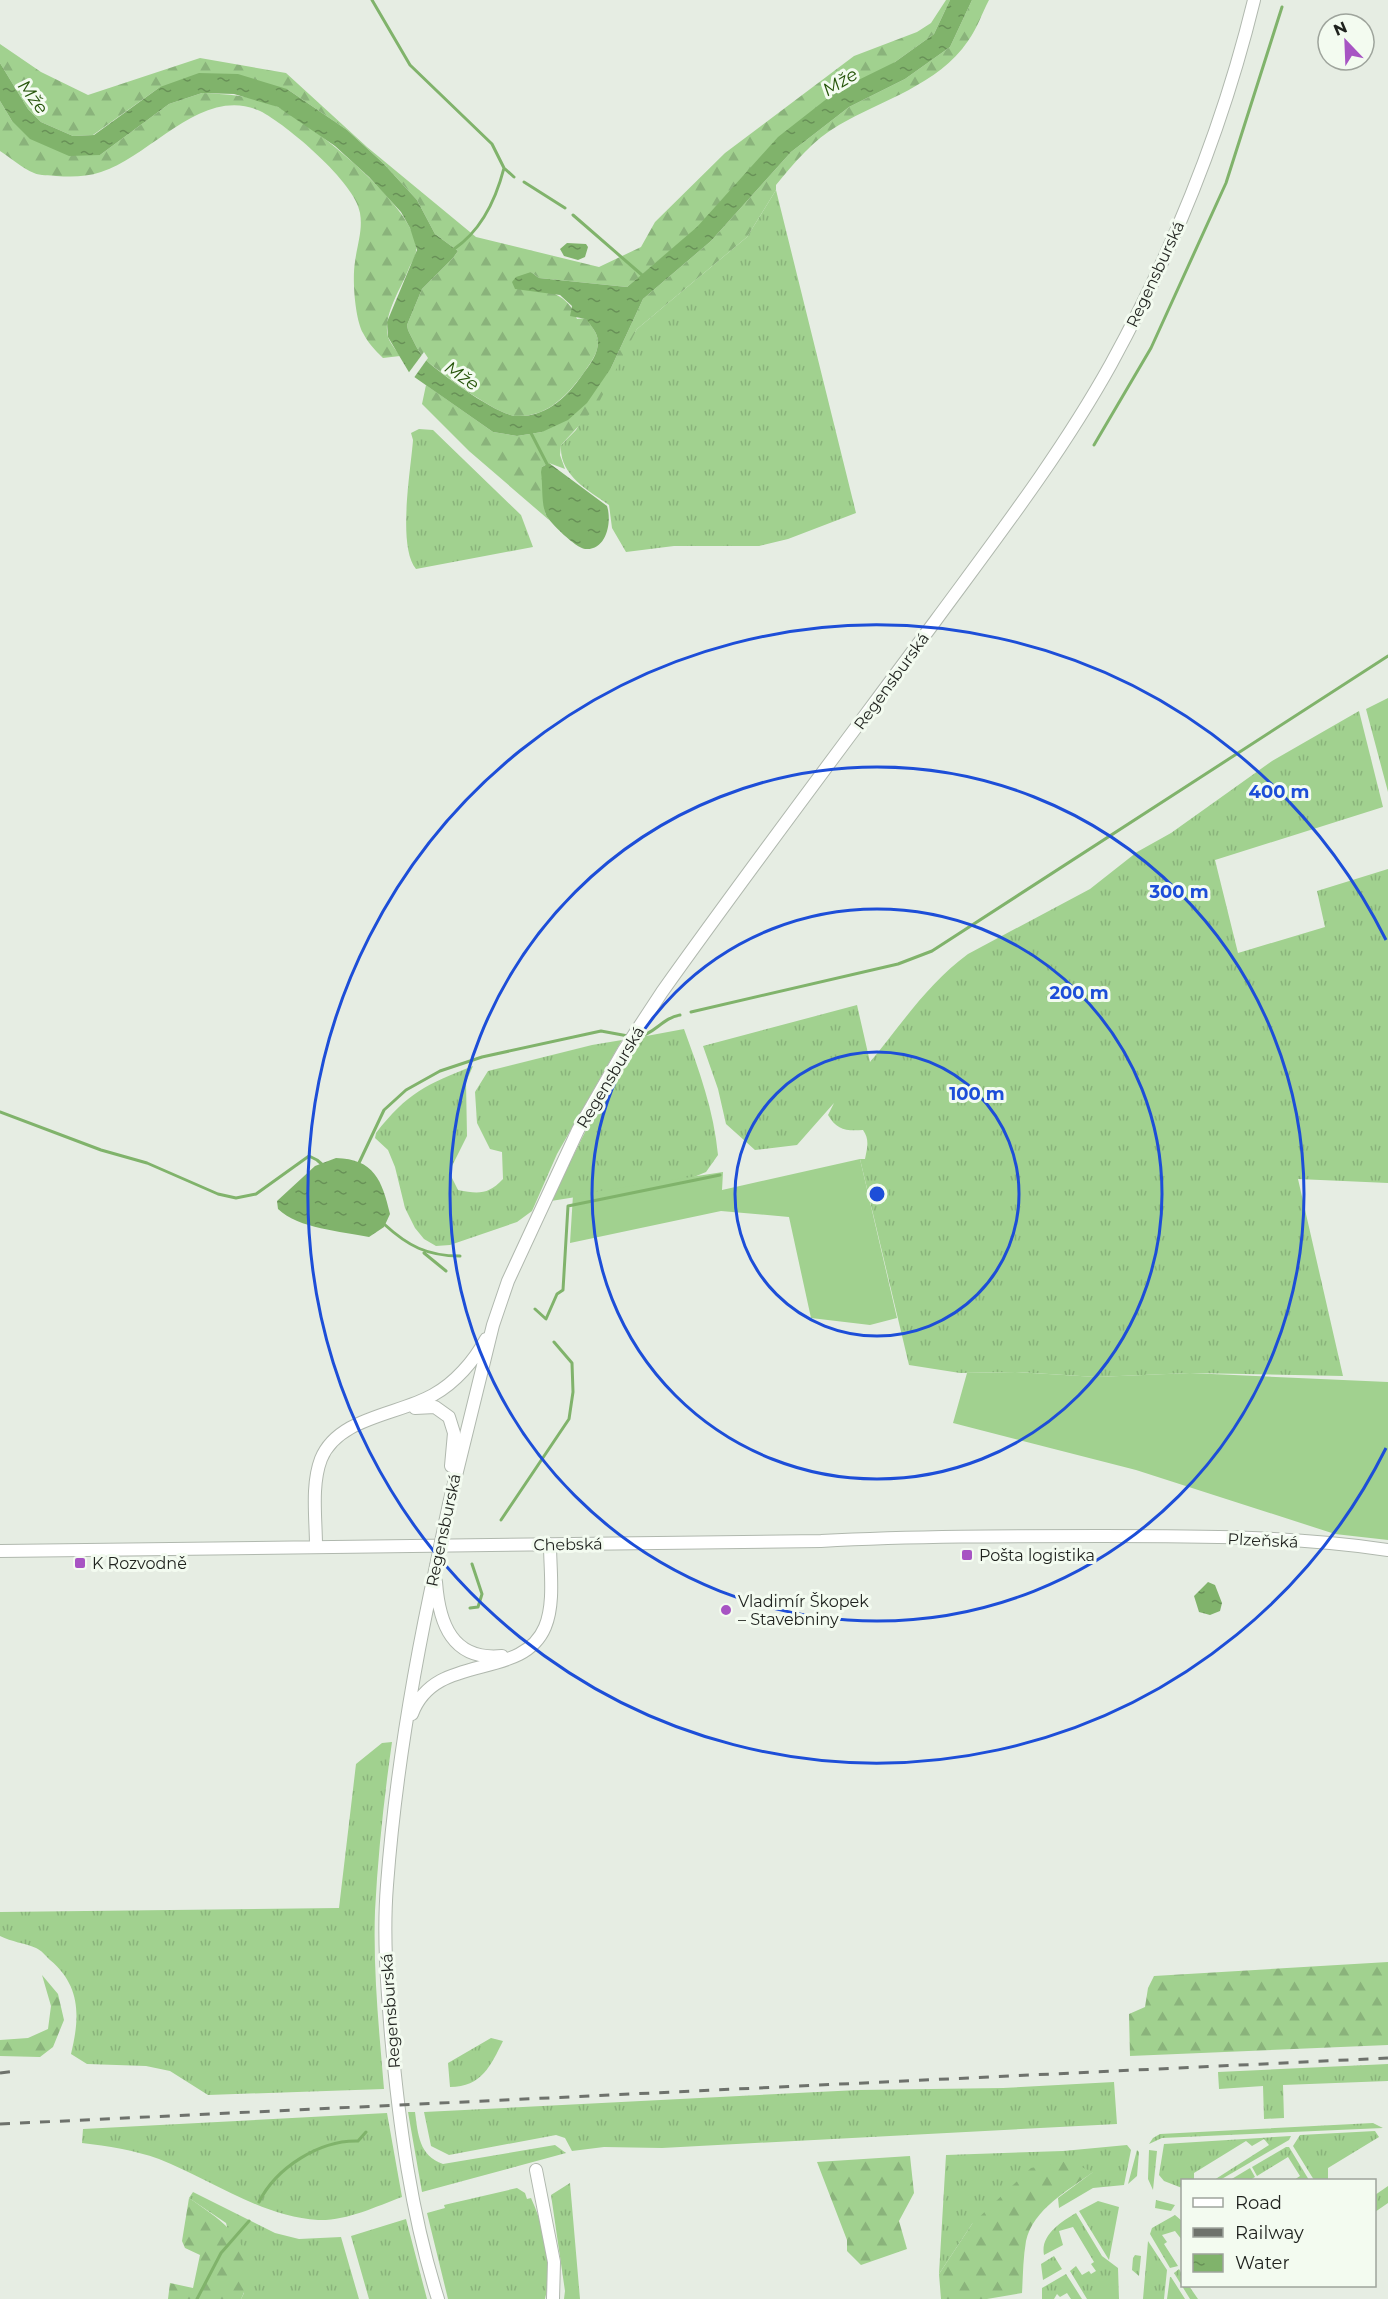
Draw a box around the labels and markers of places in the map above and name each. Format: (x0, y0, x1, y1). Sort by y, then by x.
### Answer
centre of rings (867, 1184, 887, 1204)
place label: Pošta logistika (979, 1546, 1095, 1565)
marker: Pošta logistika (960, 1548, 974, 1562)
place label: K Rozvodně (92, 1554, 187, 1573)
marker: K Rozvodně (73, 1556, 87, 1570)
place label: Vladimír Škopek – Stavebniny (738, 1592, 869, 1629)
marker: Vladimír Škopek – Stavebniny (719, 1603, 733, 1617)

